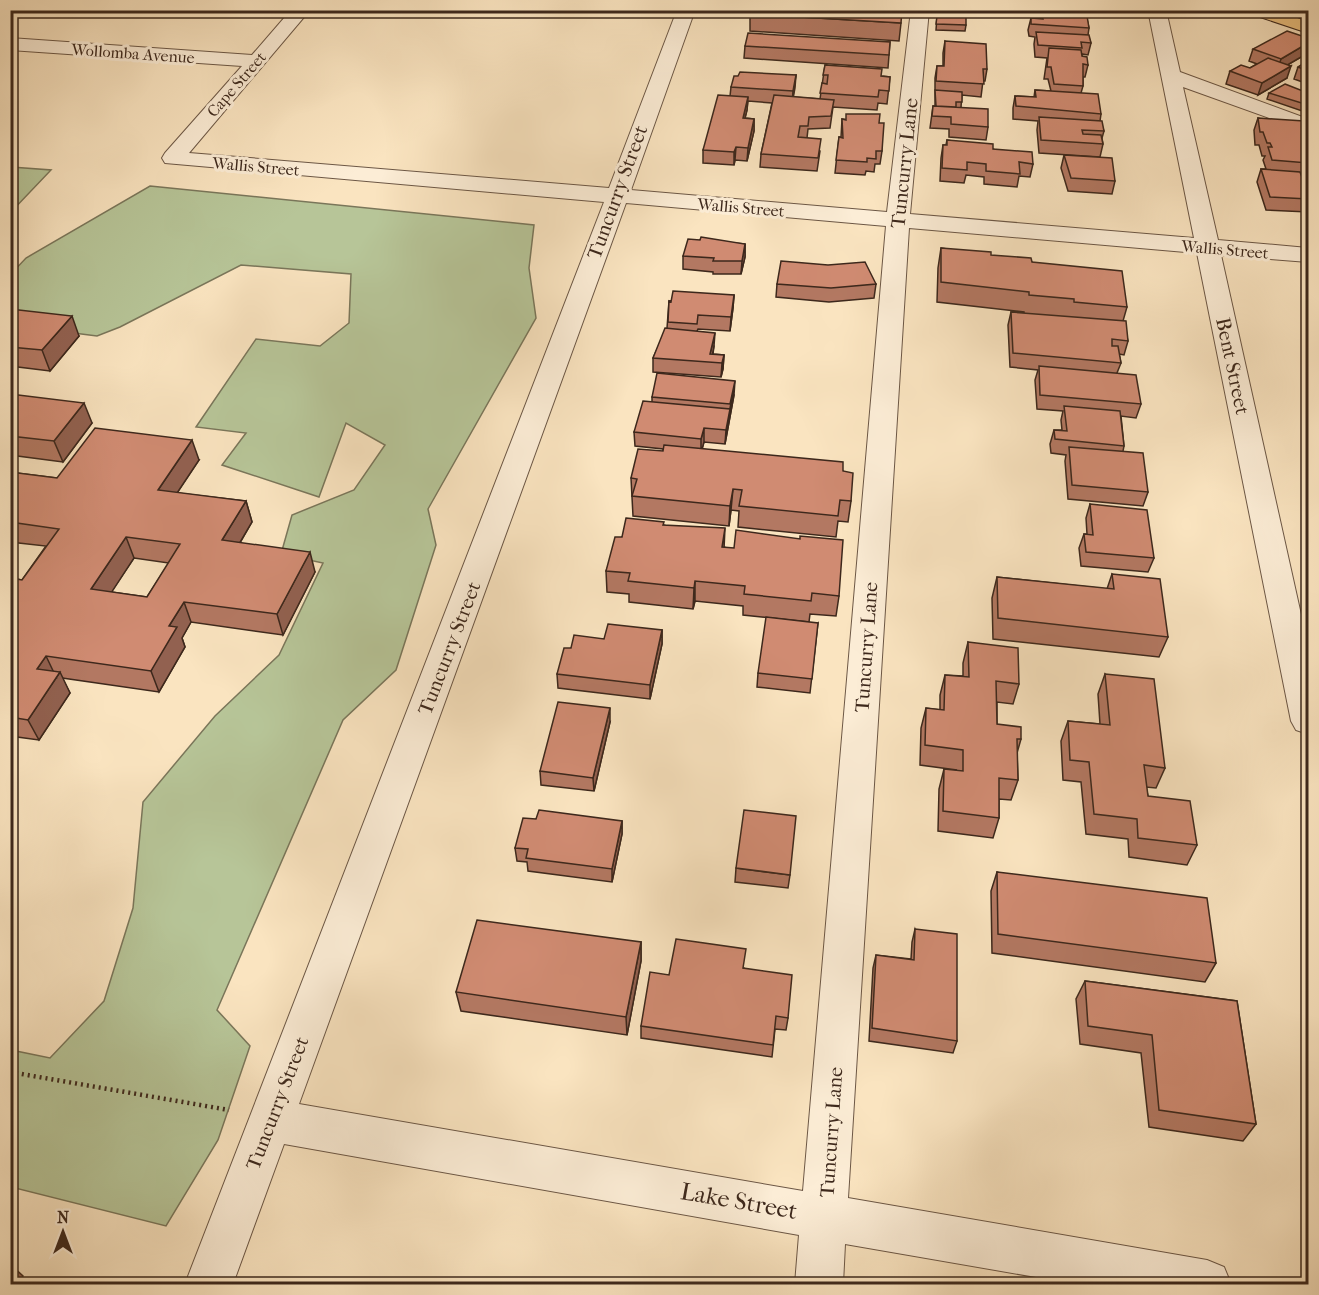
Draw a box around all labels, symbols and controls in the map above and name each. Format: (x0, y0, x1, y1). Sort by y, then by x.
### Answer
street label: Wollomba Avenue (70, 40, 195, 67)
street label: Cape Street (203, 48, 270, 121)
street label: Tuncurry Lane (886, 97, 923, 229)
street label: Tuncurry Street (583, 122, 652, 262)
street label: Wallis Street (211, 153, 300, 180)
street label: Wallis Street (696, 194, 785, 221)
street label: Wallis Street (1180, 236, 1269, 263)
street label: Bent Street (1211, 316, 1254, 417)
street label: Tuncurry Street (414, 578, 485, 718)
street label: Tuncurry Lane (850, 581, 883, 713)
street label: Tuncurry Street (242, 1033, 313, 1173)
street label: Tuncurry Lane (815, 1066, 848, 1198)
street label: Lake Street (678, 1177, 800, 1225)
north arrow (33, 1202, 93, 1262)
text: N (57, 1208, 70, 1227)

